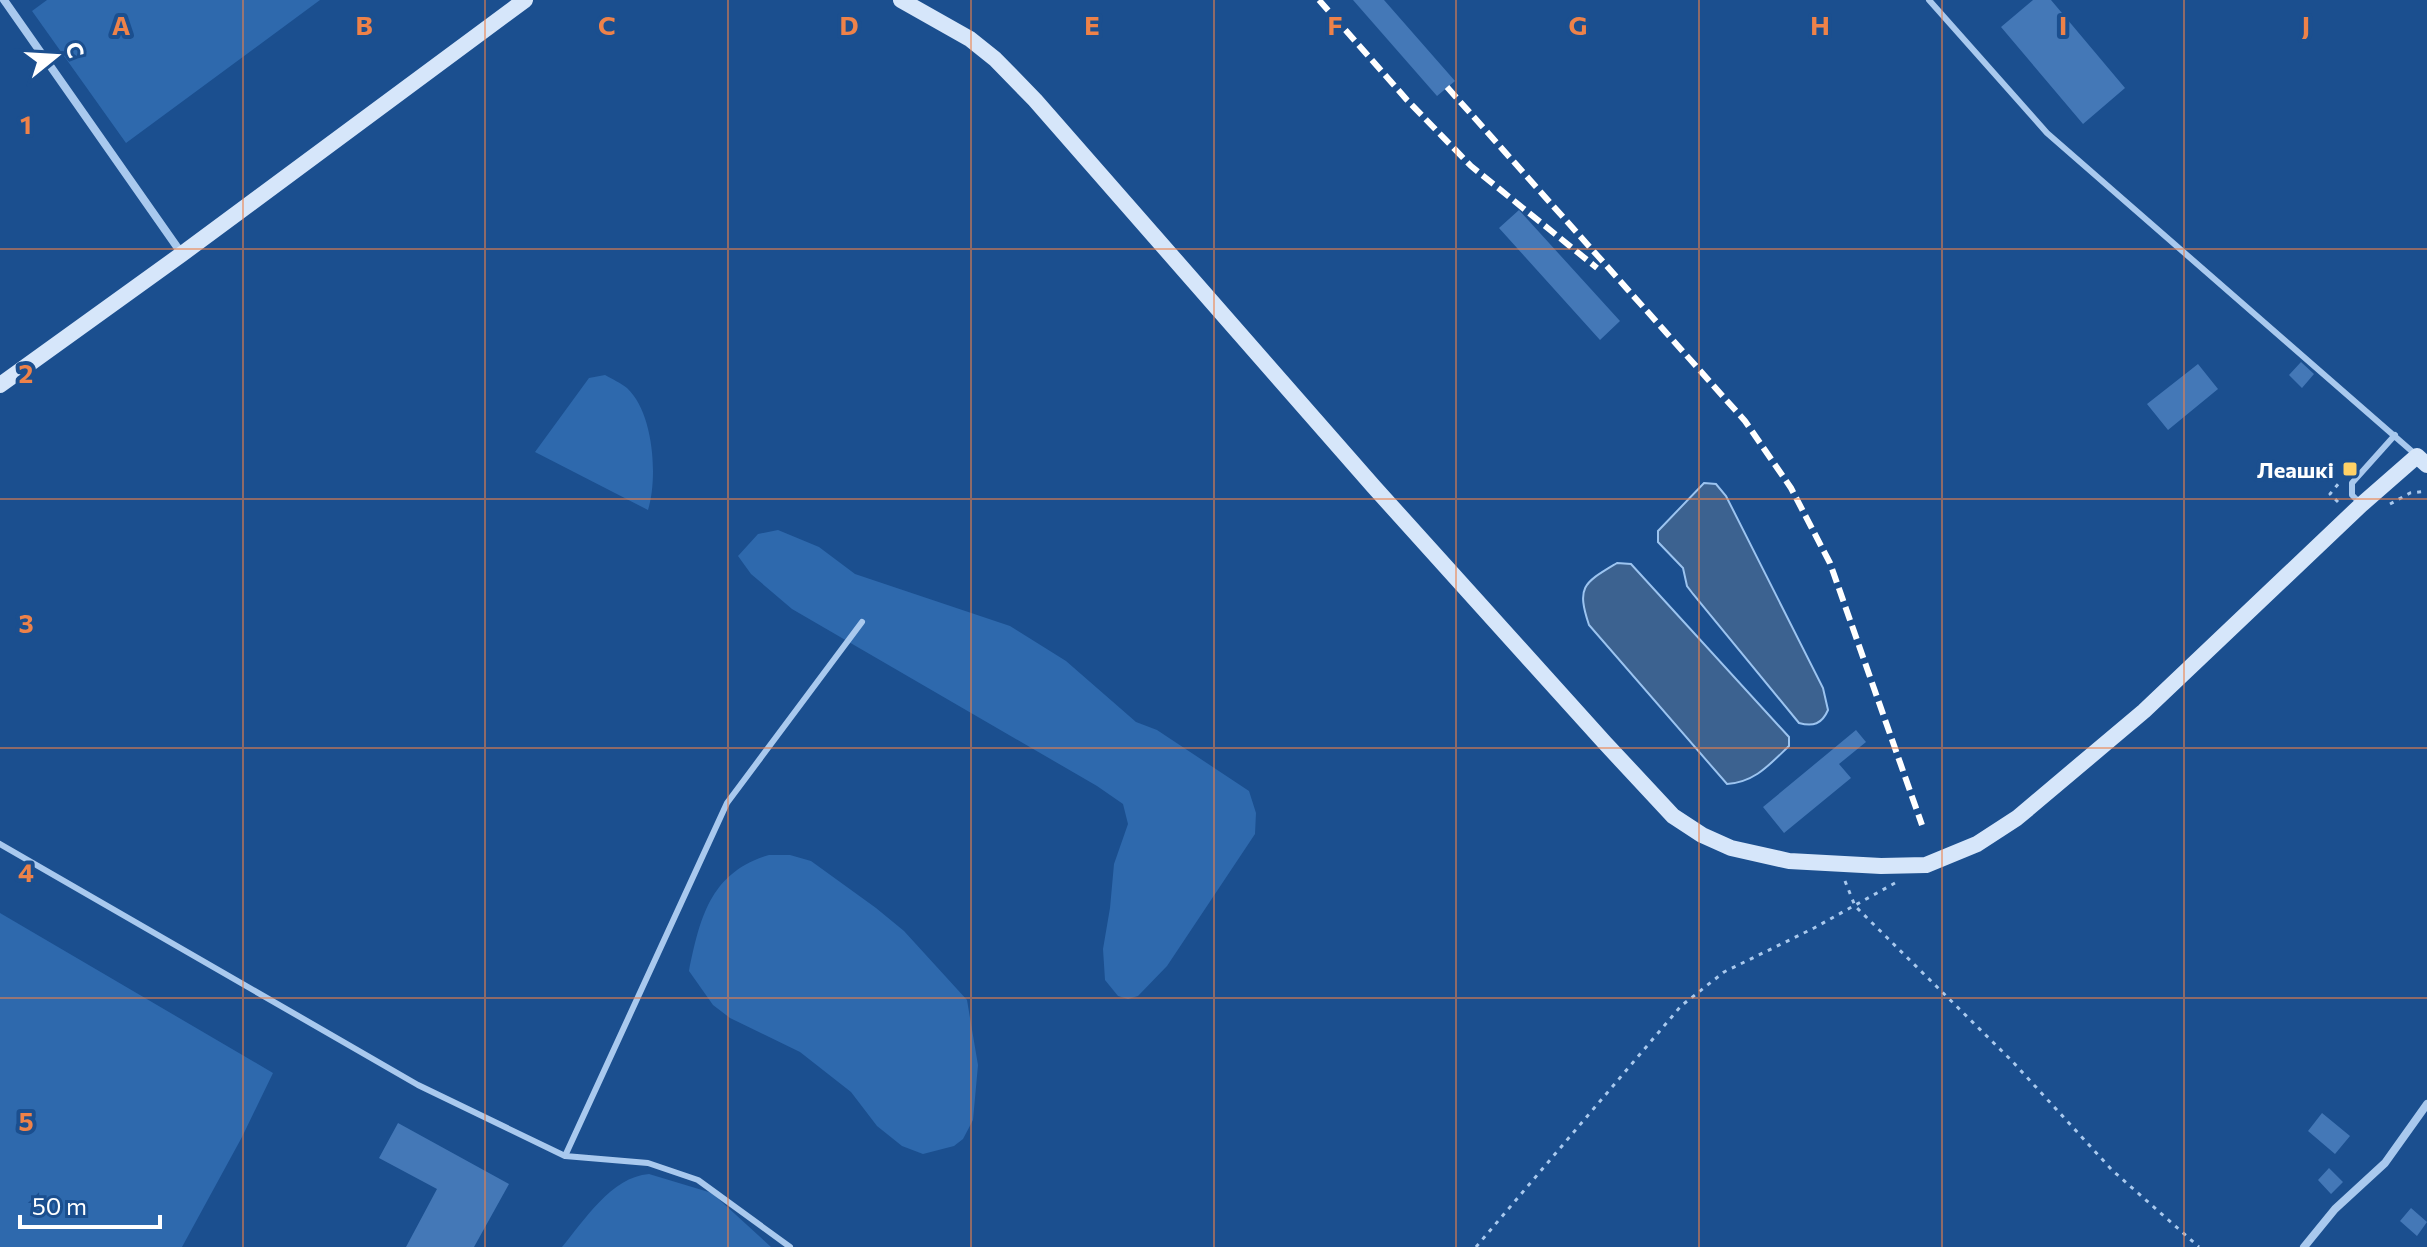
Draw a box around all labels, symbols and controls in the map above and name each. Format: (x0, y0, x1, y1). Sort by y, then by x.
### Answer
text: A (112, 9, 131, 40)
text: B (355, 9, 373, 40)
text: C (598, 9, 616, 40)
text: D (839, 9, 859, 40)
text: E (1084, 9, 1100, 40)
text: F (1327, 9, 1343, 40)
text: G (1569, 9, 1587, 40)
text: H (1810, 9, 1830, 40)
text: I (2059, 9, 2067, 40)
text: J (2302, 9, 2310, 40)
north arrow (16, 16, 96, 96)
text: С (60, 38, 91, 61)
text: 1 (20, 108, 32, 139)
text: 2 (19, 357, 33, 388)
place label: Леашкі (2257, 456, 2334, 483)
marker: Леашкі (2341, 460, 2359, 478)
text: 3 (18, 607, 34, 638)
text: 4 (18, 856, 34, 887)
text: 5 (18, 1105, 34, 1136)
scale bar (20, 1179, 160, 1229)
text: 50 m (32, 1191, 87, 1220)

